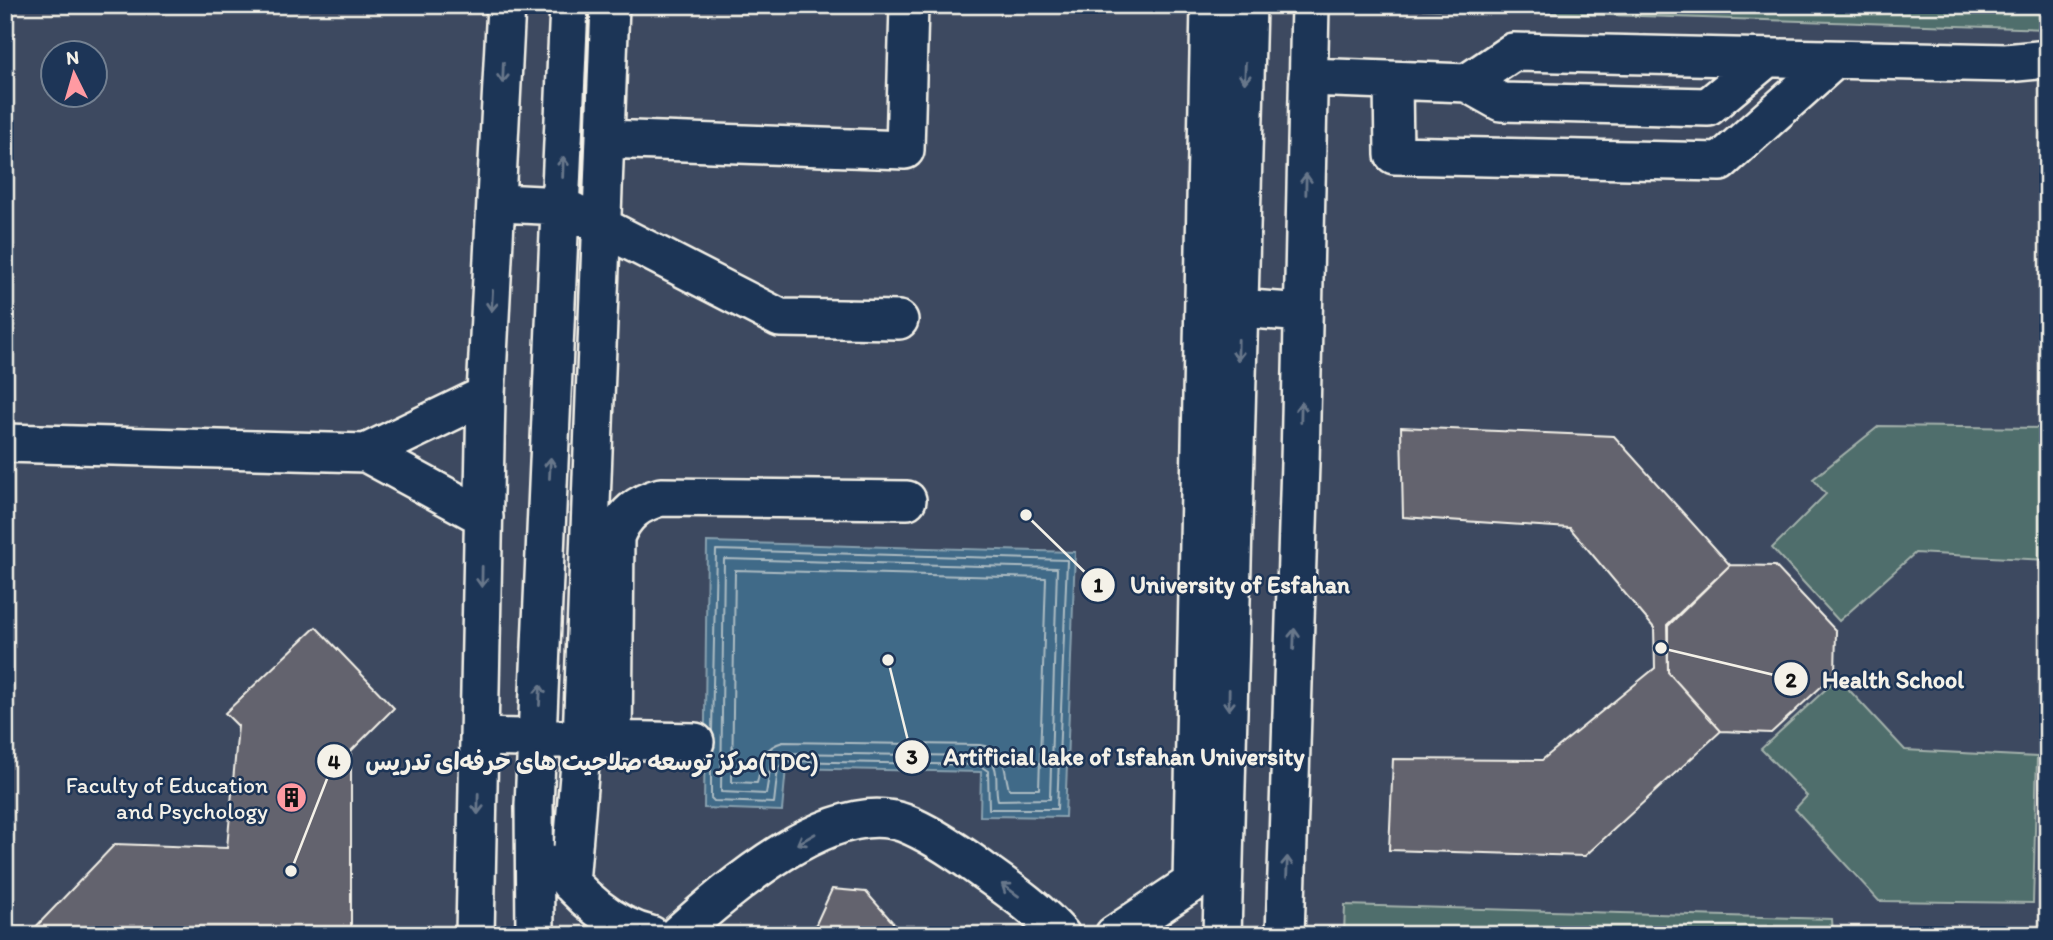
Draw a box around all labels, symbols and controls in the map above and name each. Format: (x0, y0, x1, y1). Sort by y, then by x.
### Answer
north arrow (38, 38, 108, 108)
text: N (65, 46, 80, 70)
one-way arrow (496, 62, 509, 85)
one-way arrow (1238, 62, 1252, 85)
one-way arrow (557, 156, 570, 179)
one-way arrow (1299, 173, 1312, 196)
one-way arrow (485, 289, 498, 312)
one-way arrow (1231, 338, 1244, 361)
one-way arrow (1294, 401, 1308, 424)
one-way arrow (544, 457, 557, 480)
callout: University of Esfahan (1081, 562, 1364, 607)
one-way arrow (476, 565, 489, 588)
text: University of Esfahan (1130, 570, 1350, 600)
text: 1 (1093, 572, 1103, 597)
one-way arrow (1288, 628, 1301, 651)
callout: Health School (1773, 657, 1978, 702)
text: Health School (1822, 665, 1964, 694)
text: 2 (1785, 667, 1797, 692)
one-way arrow (534, 684, 547, 707)
one-way arrow (1222, 688, 1235, 711)
callout: Artificial lake of Isfahan University (894, 734, 1319, 779)
callout: مرکز توسعه صلاحیت های حرفه‌ای تدریس(TDC) (317, 739, 833, 784)
text: Artificial lake of Isfahan University (942, 742, 1305, 772)
text: 3 (906, 744, 918, 769)
text: مرکز توسعه صلاحیت های حرفه‌ای تدریس(TDC) (365, 747, 819, 777)
text: 4 (328, 749, 341, 774)
place label: Faculty of Education and Psychology (66, 771, 268, 825)
building icon: Faculty of Education and Psychology (274, 781, 308, 815)
one-way arrow (471, 793, 484, 816)
one-way arrow (797, 833, 817, 847)
one-way arrow (1280, 855, 1293, 878)
one-way arrow (1001, 883, 1020, 897)

